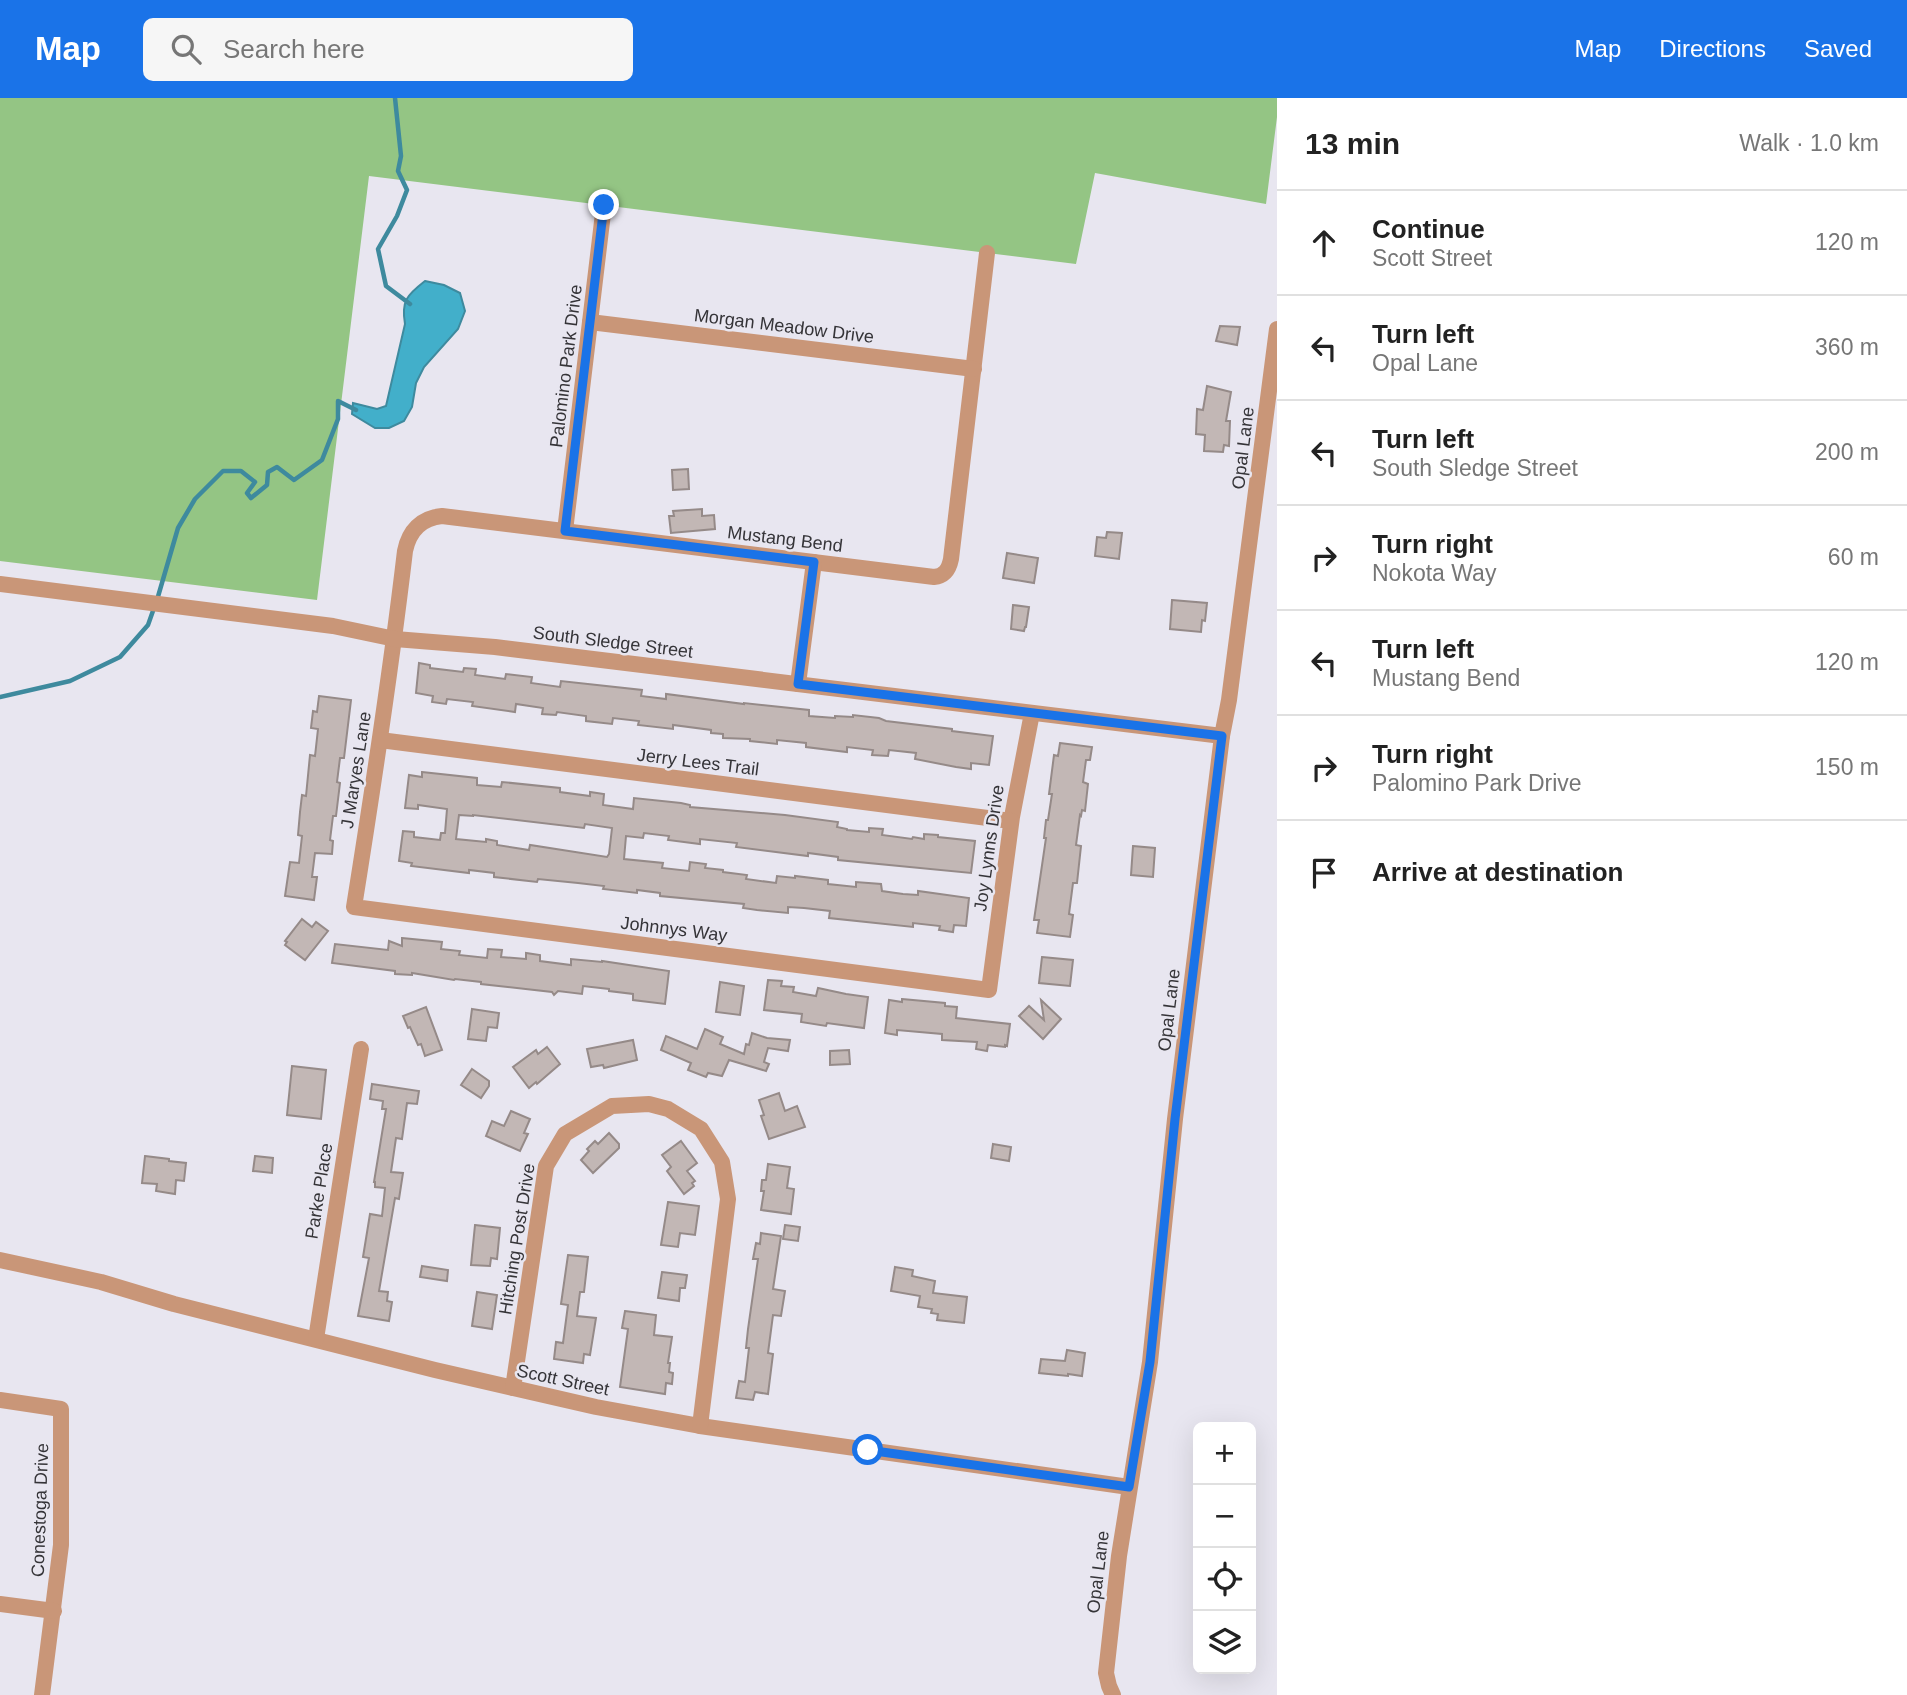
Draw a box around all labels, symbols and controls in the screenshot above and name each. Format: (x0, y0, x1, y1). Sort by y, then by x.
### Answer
search box (143, 18, 633, 81)
text: Map (35, 30, 101, 67)
icon: search (167, 30, 205, 68)
text: Search here (223, 34, 365, 64)
text: Map (1575, 35, 1621, 62)
text: Directions (1659, 35, 1766, 62)
text: Saved (1804, 35, 1872, 62)
text: 13 min (1305, 127, 1400, 160)
text: Walk · 1.0 km (1739, 130, 1879, 156)
route end (588, 189, 619, 220)
text: Continue (1372, 214, 1485, 244)
icon: ahead (1305, 224, 1343, 262)
text: 120 m (1815, 229, 1879, 255)
text: Scott Street (1372, 245, 1492, 271)
street label: Palomino Park Drive (546, 283, 586, 449)
street label: Morgan Meadow Drive (693, 305, 875, 347)
text: Turn left (1372, 319, 1474, 349)
icon: left (1305, 329, 1343, 367)
text: 360 m (1815, 334, 1879, 360)
text: Opal Lane (1372, 350, 1478, 376)
street label: Opal Lane (1228, 406, 1258, 490)
text: Turn left (1372, 424, 1474, 454)
icon: left (1305, 434, 1343, 472)
text: 200 m (1815, 439, 1879, 465)
text: South Sledge Street (1372, 455, 1578, 481)
street label: Mustang Bend (726, 522, 844, 556)
text: Turn right (1372, 529, 1493, 559)
icon: right (1305, 539, 1343, 577)
text: 60 m (1828, 544, 1879, 570)
text: Nokota Way (1372, 560, 1496, 586)
street label: South Sledge Street (532, 622, 694, 662)
text: Turn left (1372, 634, 1474, 664)
icon: left (1305, 644, 1343, 682)
text: 120 m (1815, 649, 1879, 675)
text: Mustang Bend (1372, 665, 1520, 691)
street label: J Maryes Lane (337, 710, 375, 830)
text: Turn right (1372, 739, 1493, 769)
street label: Jerry Lees Trail (636, 745, 760, 779)
icon: right (1305, 749, 1343, 787)
text: 150 m (1815, 754, 1879, 780)
text: Palomino Park Drive (1372, 770, 1582, 796)
street label: Joy Lynns Drive (970, 784, 1008, 912)
icon: arrive (1305, 854, 1343, 892)
text: Arrive at destination (1372, 857, 1623, 887)
street label: Johnnys Way (619, 913, 729, 945)
street label: Opal Lane (1154, 968, 1184, 1052)
street label: Parke Place (302, 1142, 336, 1240)
street label: Hitching Post Drive (495, 1162, 539, 1316)
street label: Scott Street (515, 1360, 611, 1400)
map controls (1193, 1422, 1256, 1674)
button: + (1193, 1422, 1256, 1485)
route start (852, 1434, 883, 1465)
street label: Conestoga Drive (28, 1443, 52, 1577)
button: − (1193, 1485, 1256, 1548)
street label: Opal Lane (1083, 1530, 1113, 1614)
button: locate (1193, 1548, 1256, 1611)
button: layers (1193, 1611, 1256, 1674)

